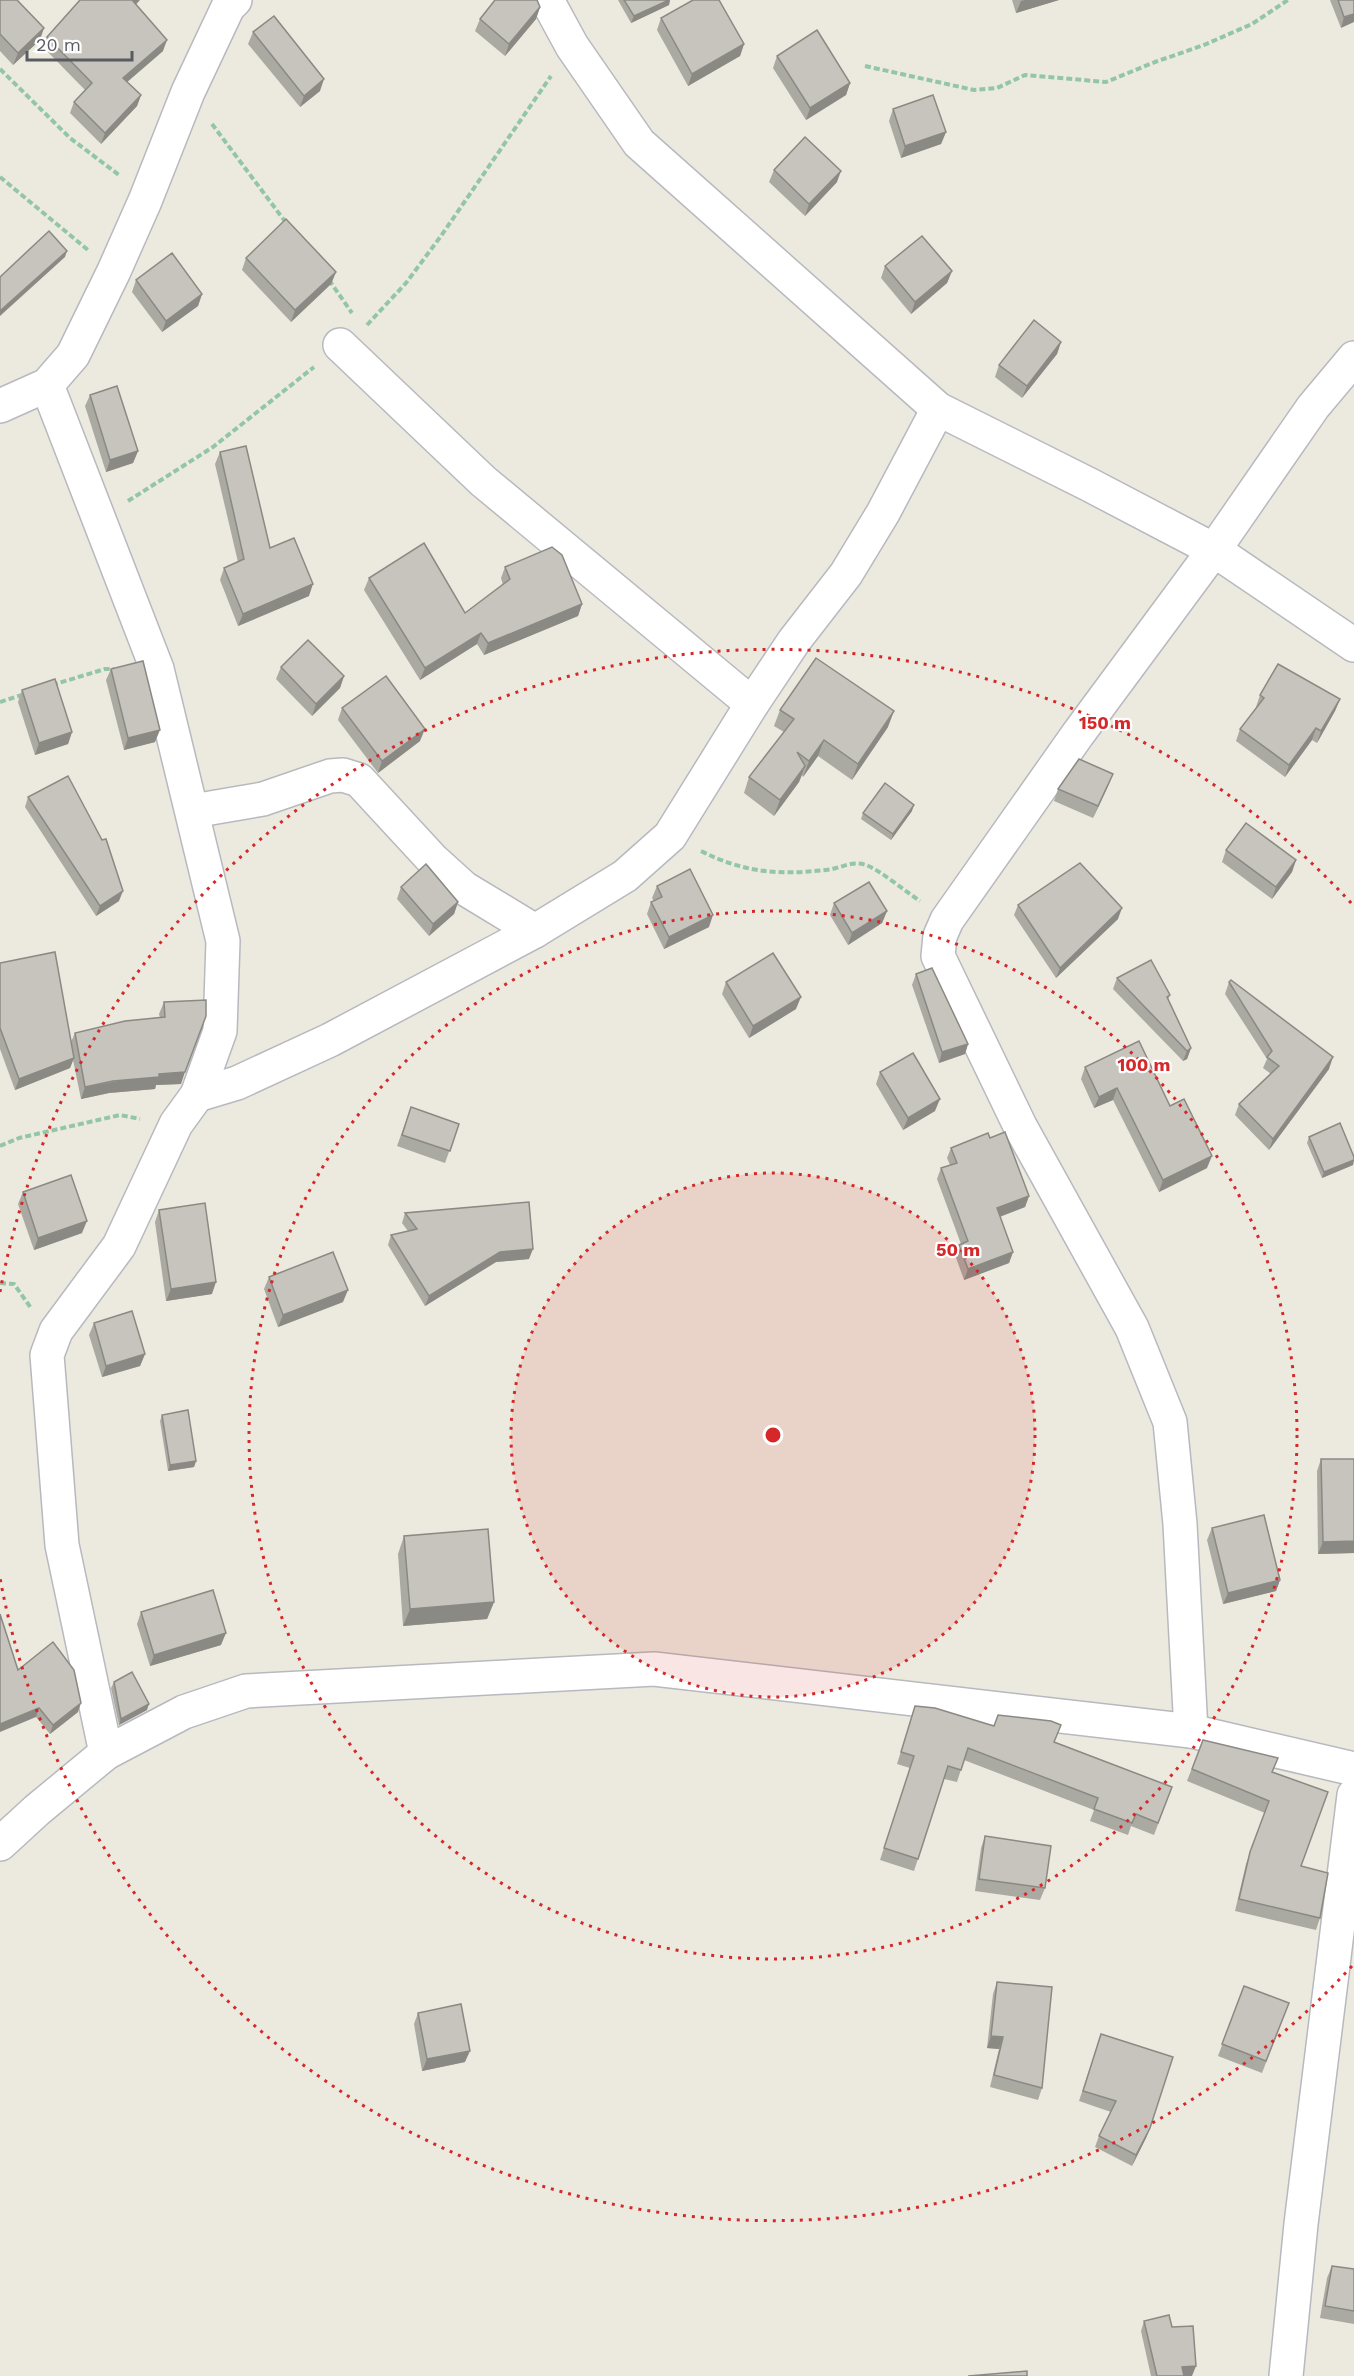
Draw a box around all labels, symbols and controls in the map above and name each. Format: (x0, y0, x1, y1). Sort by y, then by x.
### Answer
scale bar (27, 24, 132, 62)
text: 20 m (36, 34, 81, 55)
text: 150 m (1079, 712, 1131, 733)
text: 100 m (1117, 1054, 1171, 1075)
text: 50 m (936, 1239, 980, 1260)
centre of rings (763, 1425, 783, 1445)

